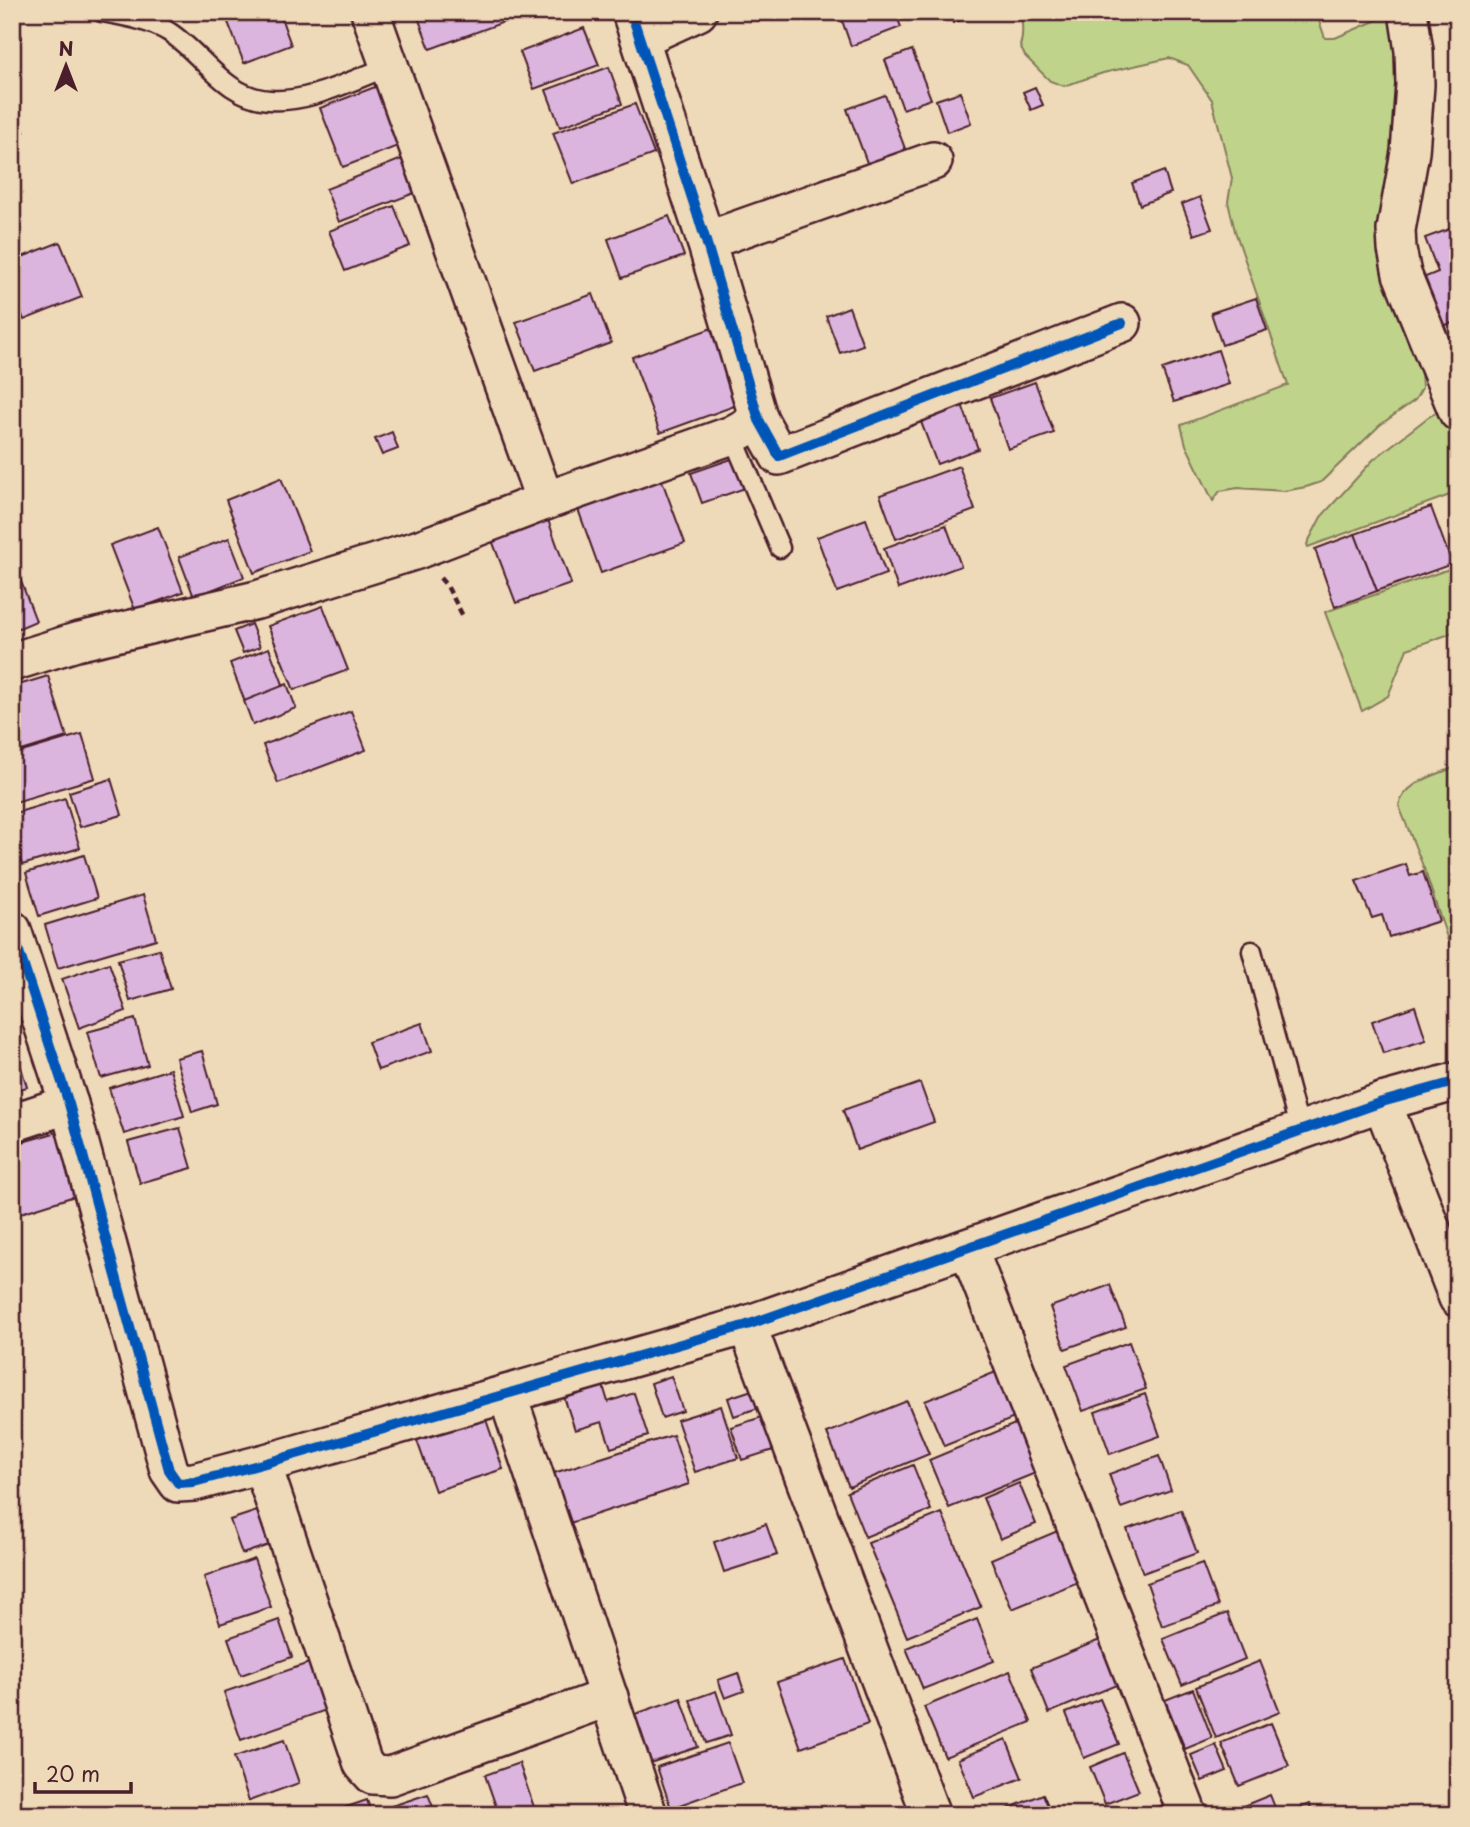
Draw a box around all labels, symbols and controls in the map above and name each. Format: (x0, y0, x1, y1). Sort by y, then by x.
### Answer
north arrow (32, 32, 102, 102)
text: N (58, 34, 74, 62)
scale bar (35, 1750, 131, 1794)
text: 20 m (46, 1757, 100, 1789)

